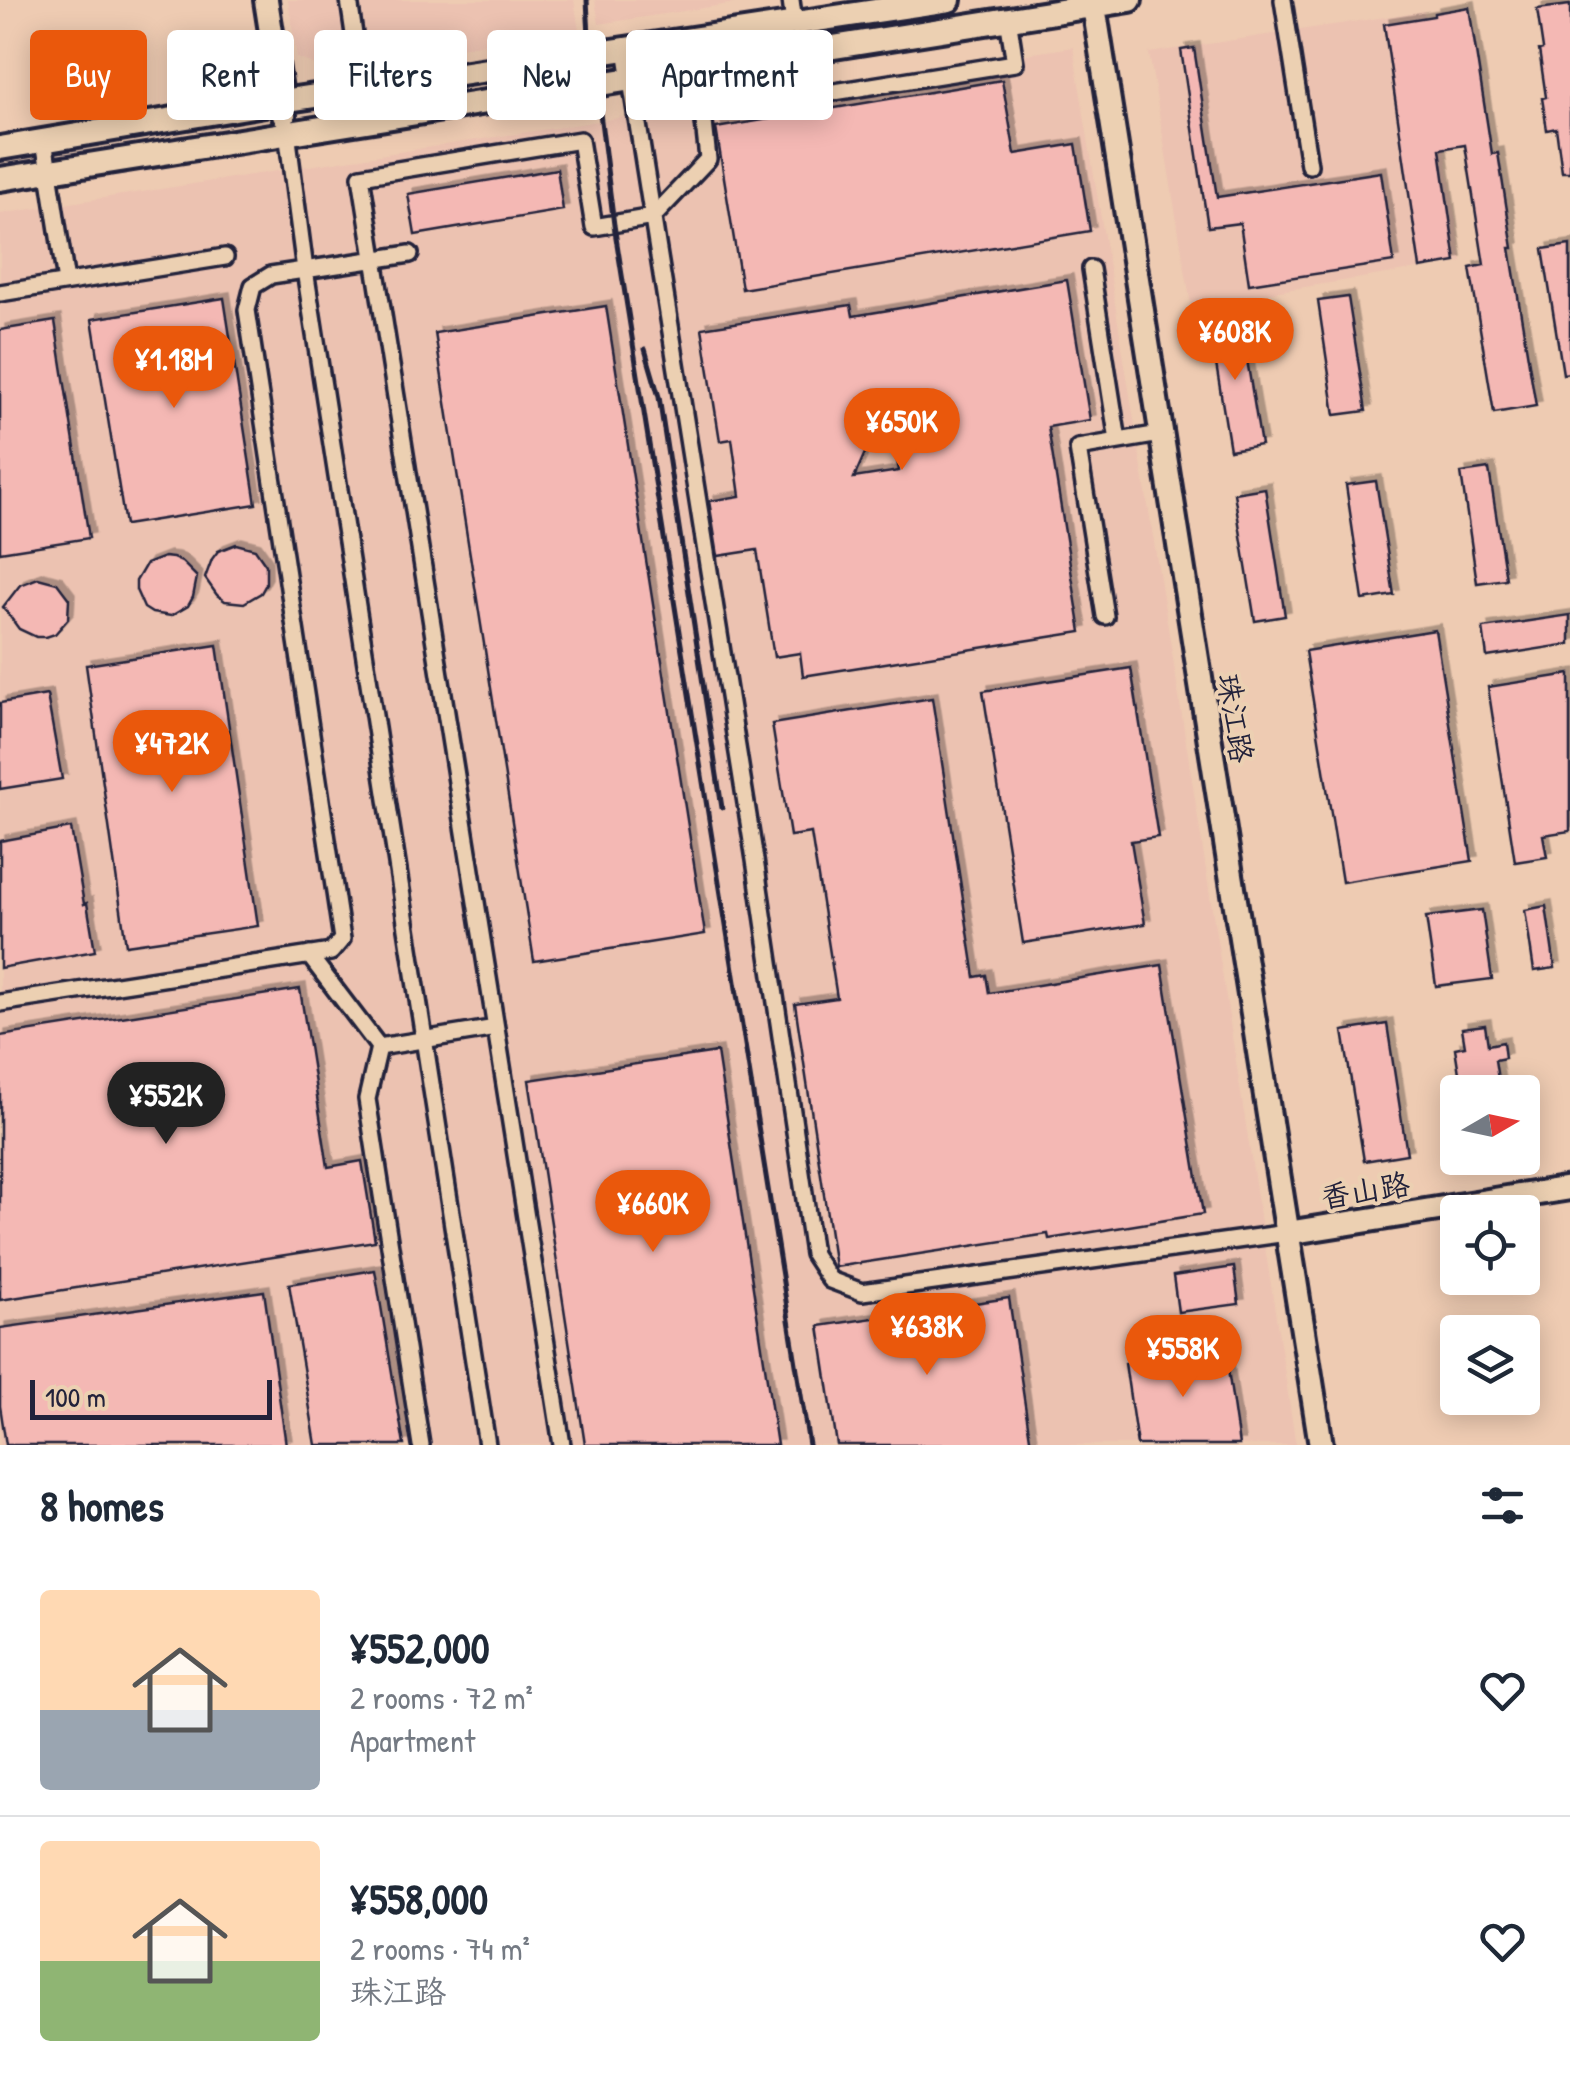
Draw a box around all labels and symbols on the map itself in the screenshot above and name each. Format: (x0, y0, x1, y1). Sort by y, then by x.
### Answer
pin: ¥608K (1165, 298, 1305, 383)
pin: ¥1.18M (93, 326, 255, 411)
pin: ¥650K (832, 388, 972, 473)
street label: 珠江路 (1209, 670, 1263, 766)
pin: ¥472K (102, 710, 242, 795)
pin: ¥552K (96, 1062, 236, 1147)
north arrow (1440, 1075, 1540, 1175)
street label: 香山路 (1317, 1163, 1413, 1217)
pin: ¥660K (583, 1170, 723, 1255)
pin: ¥638K (857, 1293, 997, 1378)
pin: ¥558K (1113, 1315, 1253, 1400)
scale bar (30, 1375, 272, 1420)

